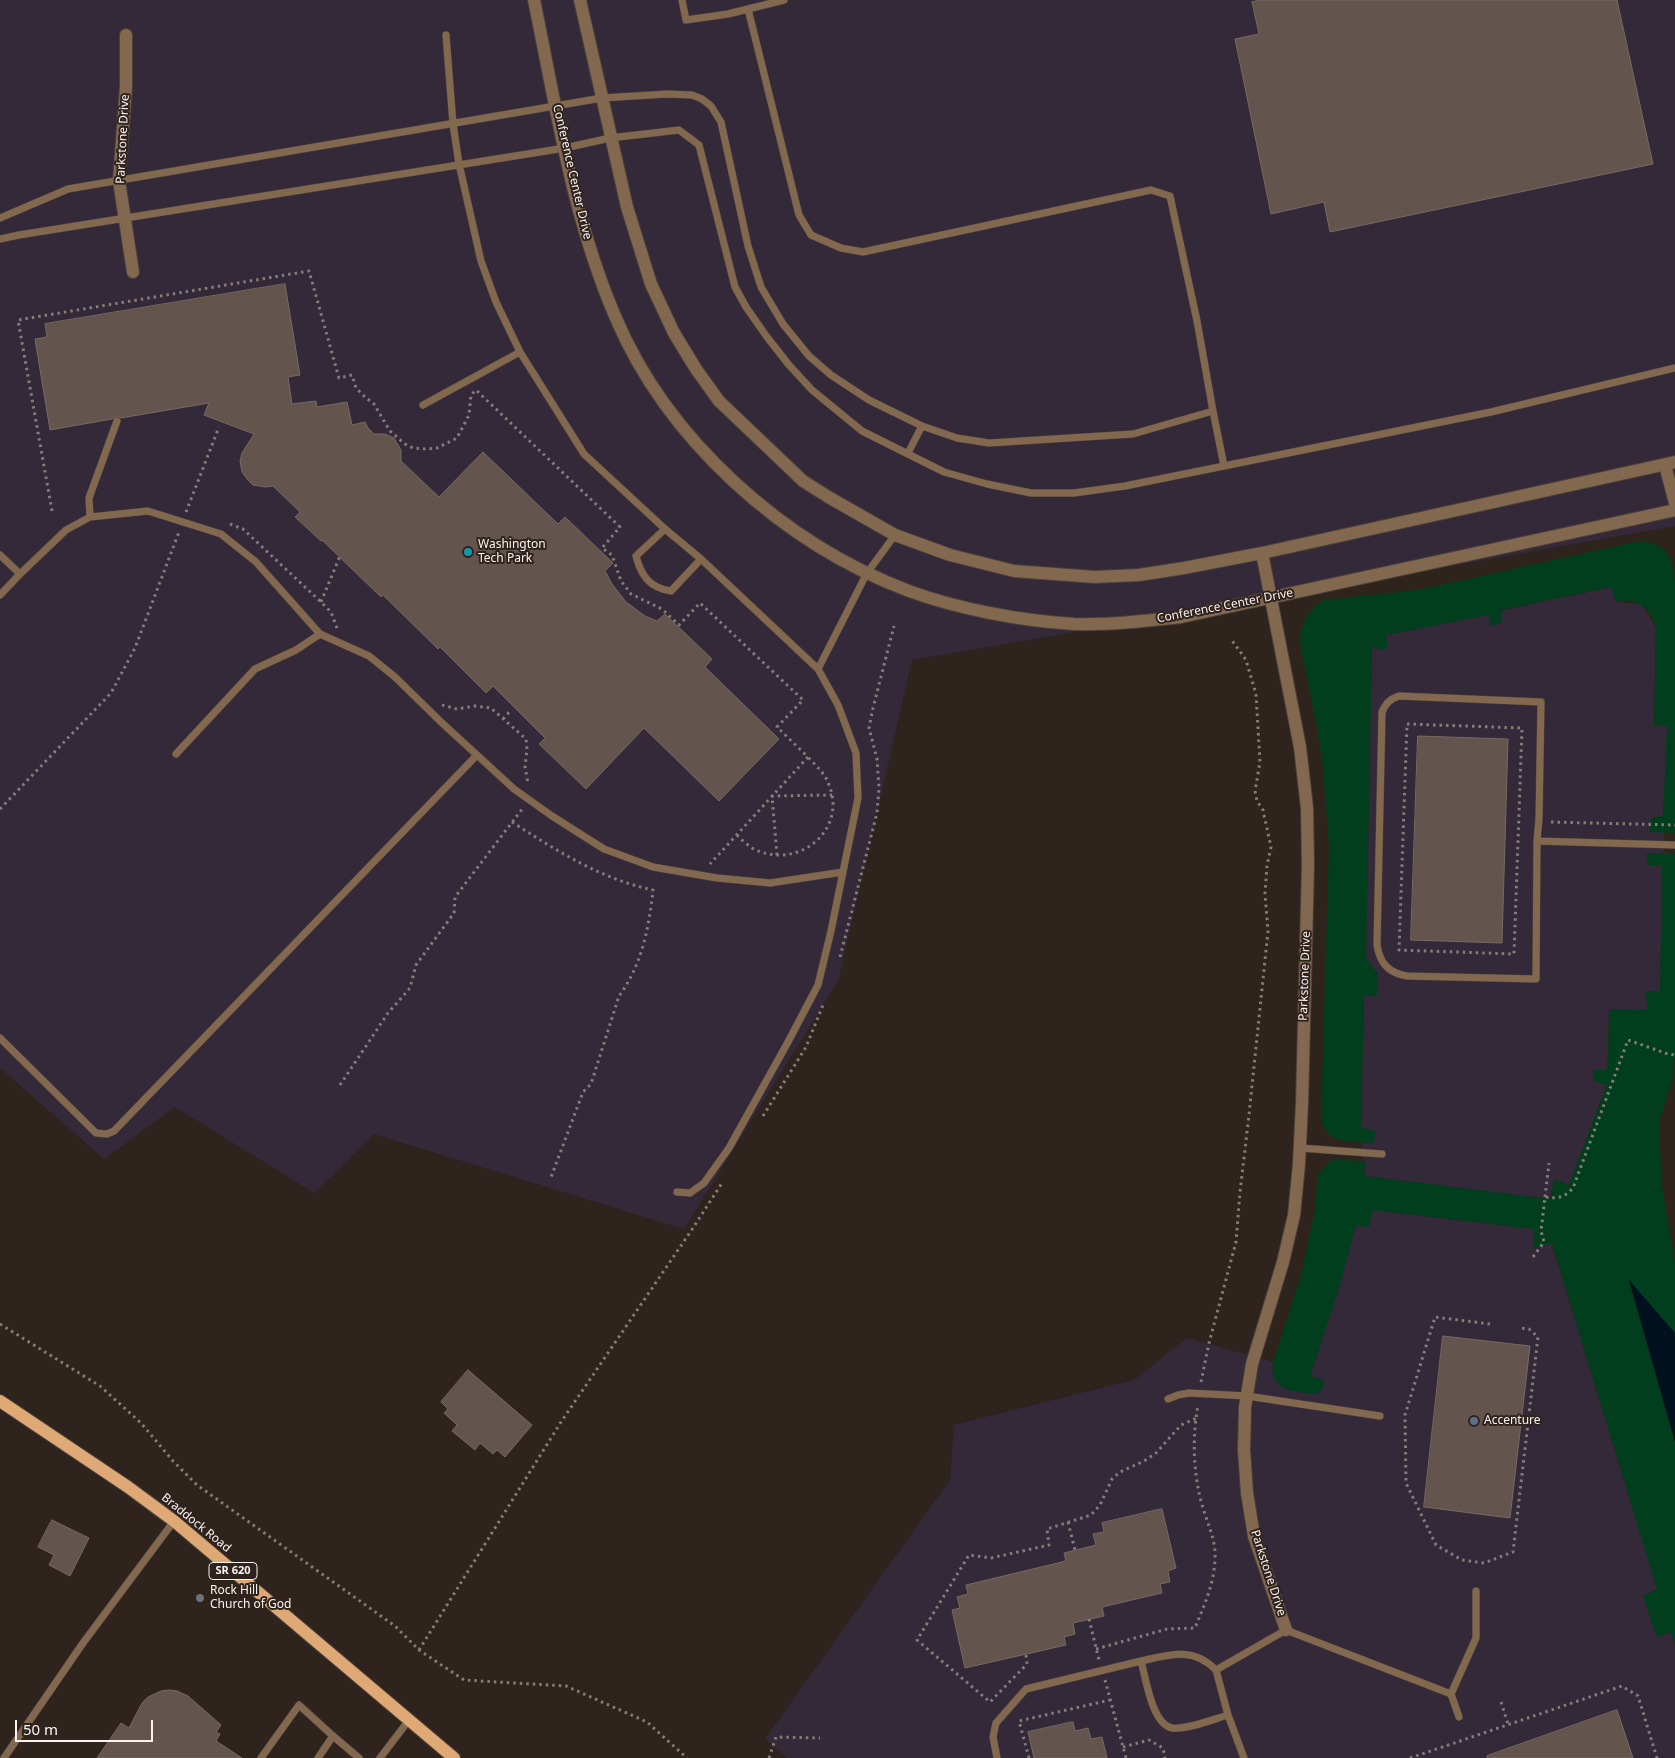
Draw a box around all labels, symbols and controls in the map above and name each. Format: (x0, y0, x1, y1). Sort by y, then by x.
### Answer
street label: Parkstone Drive (113, 94, 133, 184)
street label: Conference Center Drive (549, 103, 595, 241)
place label: Washington Tech Park (478, 538, 546, 566)
marker: Washington Tech Park (462, 546, 474, 558)
street label: Conference Center Drive (1156, 586, 1294, 626)
street label: Parkstone Drive (1296, 931, 1314, 1021)
place label: Accenture (1484, 1414, 1541, 1428)
marker: Accenture (1468, 1415, 1480, 1427)
street label: Braddock Road (158, 1491, 234, 1555)
street label: Parkstone Drive (1247, 1528, 1289, 1618)
road number: SR 620 (209, 1562, 257, 1580)
place label: Rock Hill Church of God (210, 1584, 291, 1612)
marker: Rock Hill Church of God (194, 1592, 206, 1604)
scale bar (18, 1710, 155, 1742)
text: 50 m (23, 1719, 58, 1739)

